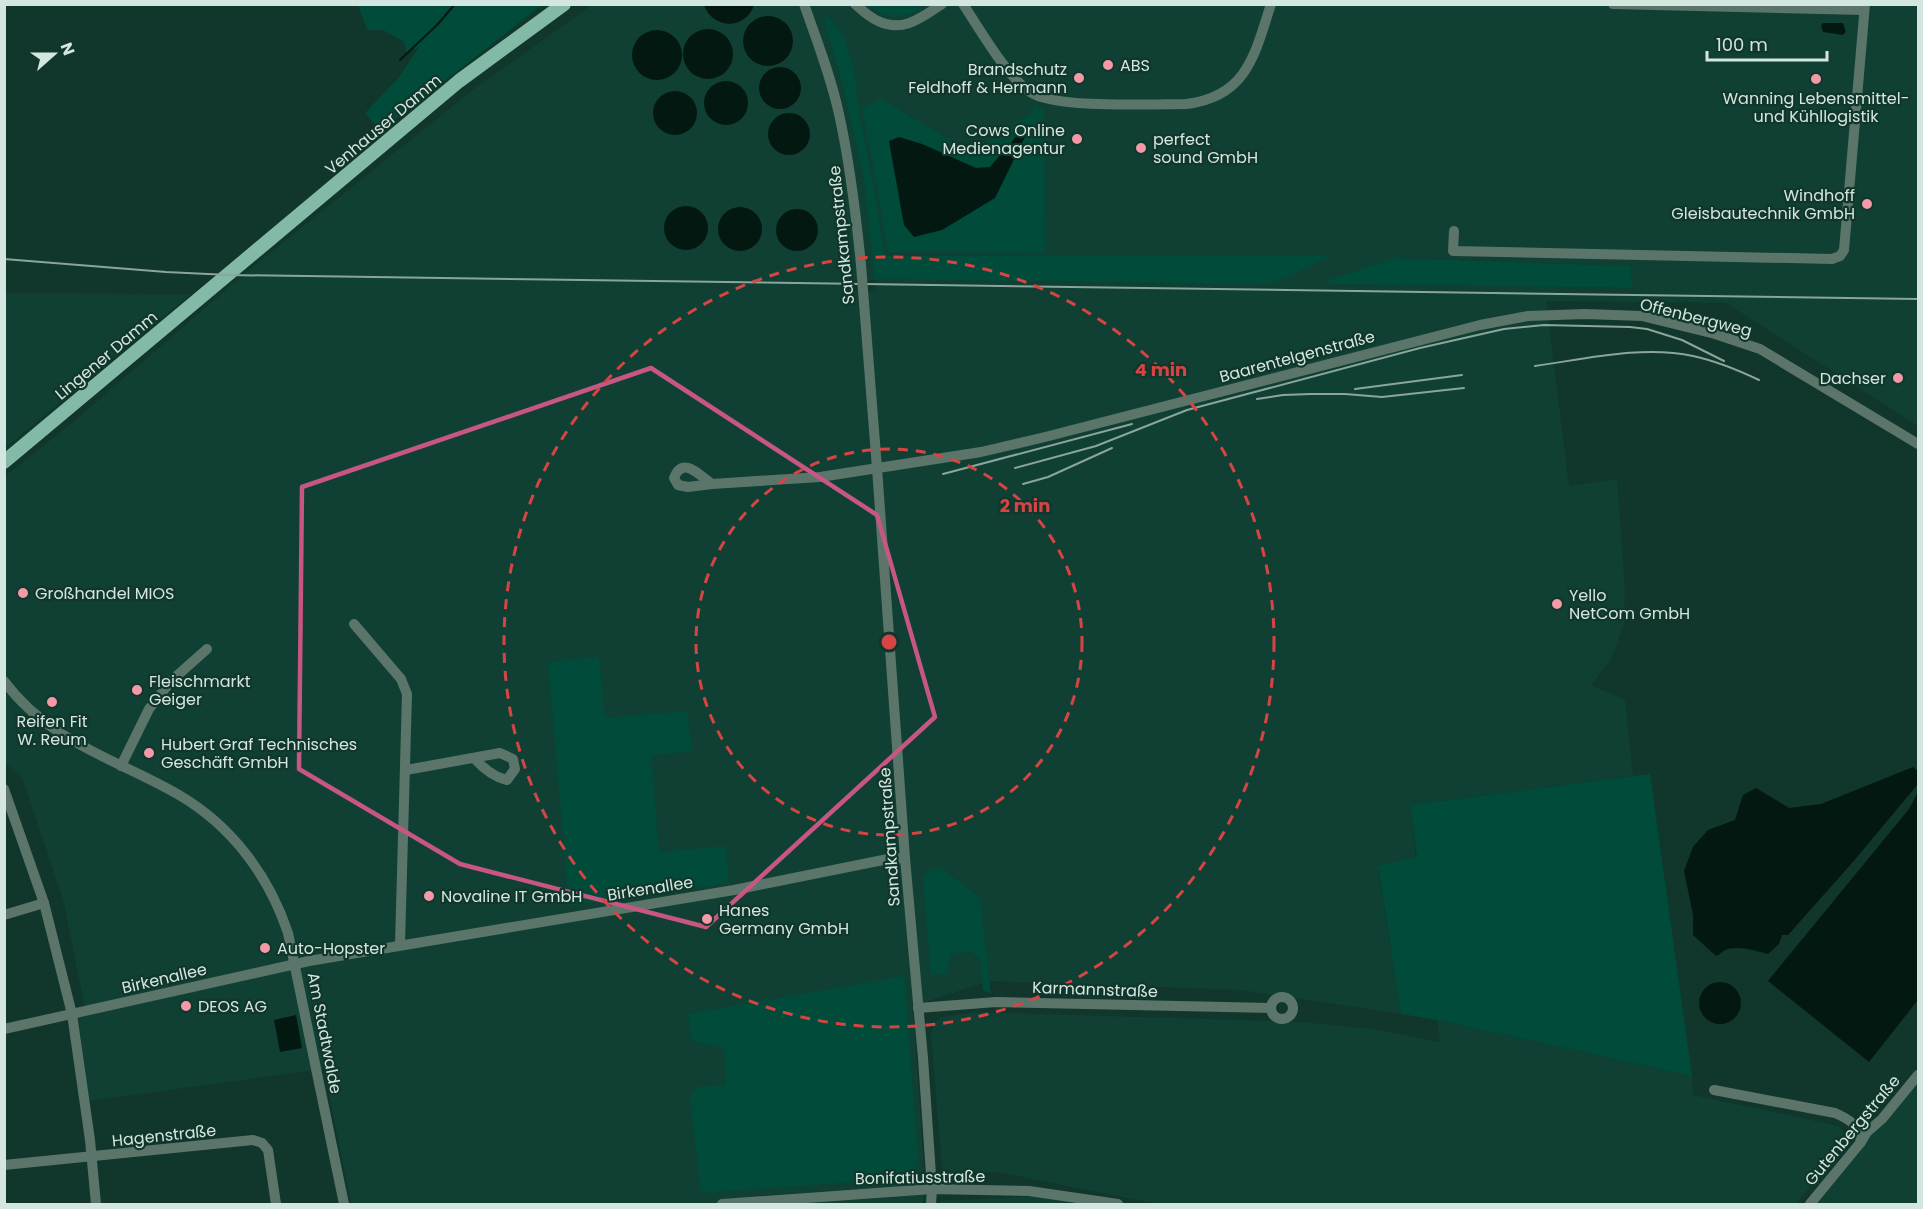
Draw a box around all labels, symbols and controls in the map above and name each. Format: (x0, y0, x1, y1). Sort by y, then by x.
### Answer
north arrow (24, 24, 84, 84)
scale bar (1707, 24, 1827, 62)
text: 100 m (1716, 32, 1768, 57)
text: N (55, 39, 80, 59)
place label: ABS (1120, 54, 1150, 77)
place label: Brandschutz Feldhoff & Hermann (908, 58, 1067, 99)
marker: ABS (1101, 58, 1115, 72)
street label: Venhauser Damm (320, 69, 447, 180)
marker: Brandschutz Feldhoff & Hermann (1072, 71, 1086, 85)
marker: Wanning Lebensmittel- und Kühllogistik (1809, 72, 1823, 86)
place label: Wanning Lebensmittel- und Kühllogistik (1722, 87, 1910, 128)
place label: Cows Online Medienagentur (943, 119, 1065, 160)
place label: perfect sound GmbH (1153, 128, 1258, 169)
marker: Cows Online Medienagentur (1070, 132, 1084, 146)
marker: perfect sound GmbH (1134, 141, 1148, 155)
street label: Sandkampstraße (823, 164, 860, 305)
place label: Windhoff Gleisbautechnik GmbH (1671, 184, 1855, 225)
marker: Windhoff Gleisbautechnik GmbH (1860, 197, 1874, 211)
street label: Offenbergweg (1637, 292, 1754, 343)
street label: Lingener Damm (50, 306, 162, 405)
street label: Baarentelgenstraße (1217, 325, 1377, 388)
text: 4 min (1135, 357, 1187, 382)
place label: Dachser (1820, 367, 1886, 390)
marker: Dachser (1891, 371, 1905, 385)
text: 2 min (1000, 493, 1050, 518)
place label: Großhandel MIOS (35, 582, 174, 605)
place label: Yello NetCom GmbH (1569, 584, 1690, 625)
marker: Großhandel MIOS (16, 586, 30, 600)
marker: Yello NetCom GmbH (1550, 597, 1564, 611)
centre of rings (879, 632, 899, 652)
place label: Fleischmarkt Geiger (149, 670, 251, 711)
marker: Fleischmarkt Geiger (130, 683, 144, 697)
marker: Reifen Fit W. Reum (45, 695, 59, 709)
place label: Reifen Fit W. Reum (16, 710, 88, 751)
place label: Hubert Graf Technisches Geschäft GmbH (161, 733, 357, 774)
marker: Hubert Graf Technisches Geschäft GmbH (142, 746, 156, 760)
street label: Sandkampstraße (873, 767, 906, 907)
street label: Birkenallee (605, 870, 695, 907)
place label: Novaline IT GmbH (441, 885, 582, 908)
marker: Novaline IT GmbH (422, 889, 436, 903)
place label: Hanes Germany GmbH (719, 899, 849, 940)
marker: Hanes Germany GmbH (700, 912, 714, 926)
place label: Auto-Hopster (277, 937, 385, 960)
marker: Auto-Hopster (258, 941, 272, 955)
street label: Birkenallee (119, 958, 209, 999)
street label: Am Stadtwalde (302, 971, 348, 1096)
street label: Karmannstraße (1032, 976, 1158, 1003)
place label: DEOS AG (198, 995, 267, 1018)
marker: DEOS AG (179, 999, 193, 1013)
street label: Gutenbergstraße (1799, 1070, 1906, 1191)
street label: Hagenstraße (111, 1119, 217, 1152)
street label: Bonifatiusstraße (855, 1165, 985, 1190)

